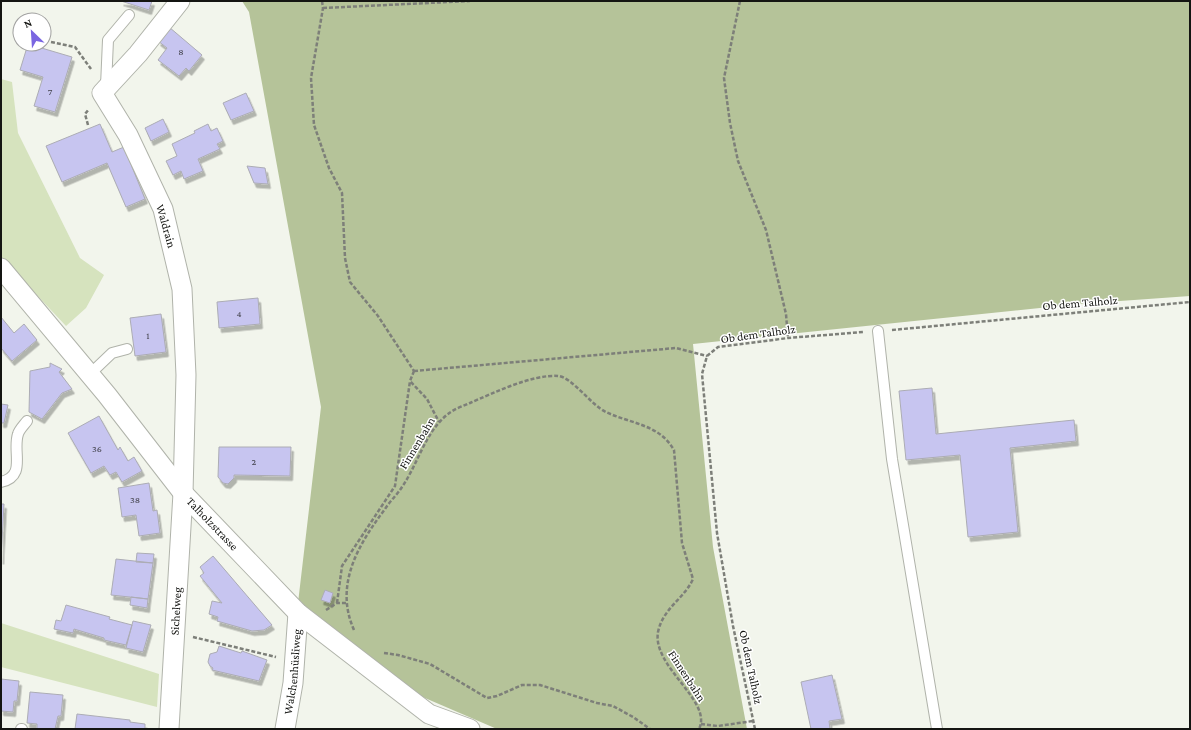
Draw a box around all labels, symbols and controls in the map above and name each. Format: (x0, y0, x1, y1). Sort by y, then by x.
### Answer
north arrow (12, 12, 52, 52)
text: N (22, 16, 34, 30)
house number: 8 (178, 46, 184, 57)
house number: 7 (48, 86, 53, 97)
street label: Waldrain (153, 203, 179, 250)
street label: Ob dem Talholz (1042, 293, 1118, 313)
house number: 4 (236, 308, 242, 319)
street label: Ob dem Talholz (720, 322, 796, 346)
house number: 1 (146, 330, 150, 341)
street label: Finnenbahn (396, 414, 438, 472)
house number: 36 (92, 443, 102, 454)
house number: 2 (252, 456, 257, 467)
house number: 38 (130, 494, 140, 505)
street label: Talholzstrasse (184, 494, 241, 553)
street label: Sichelweg (168, 586, 184, 636)
street label: Walchenhüsliweg (281, 628, 304, 715)
street label: Ob dem Talholz (736, 629, 766, 705)
street label: Finnenbahn (665, 648, 709, 705)

